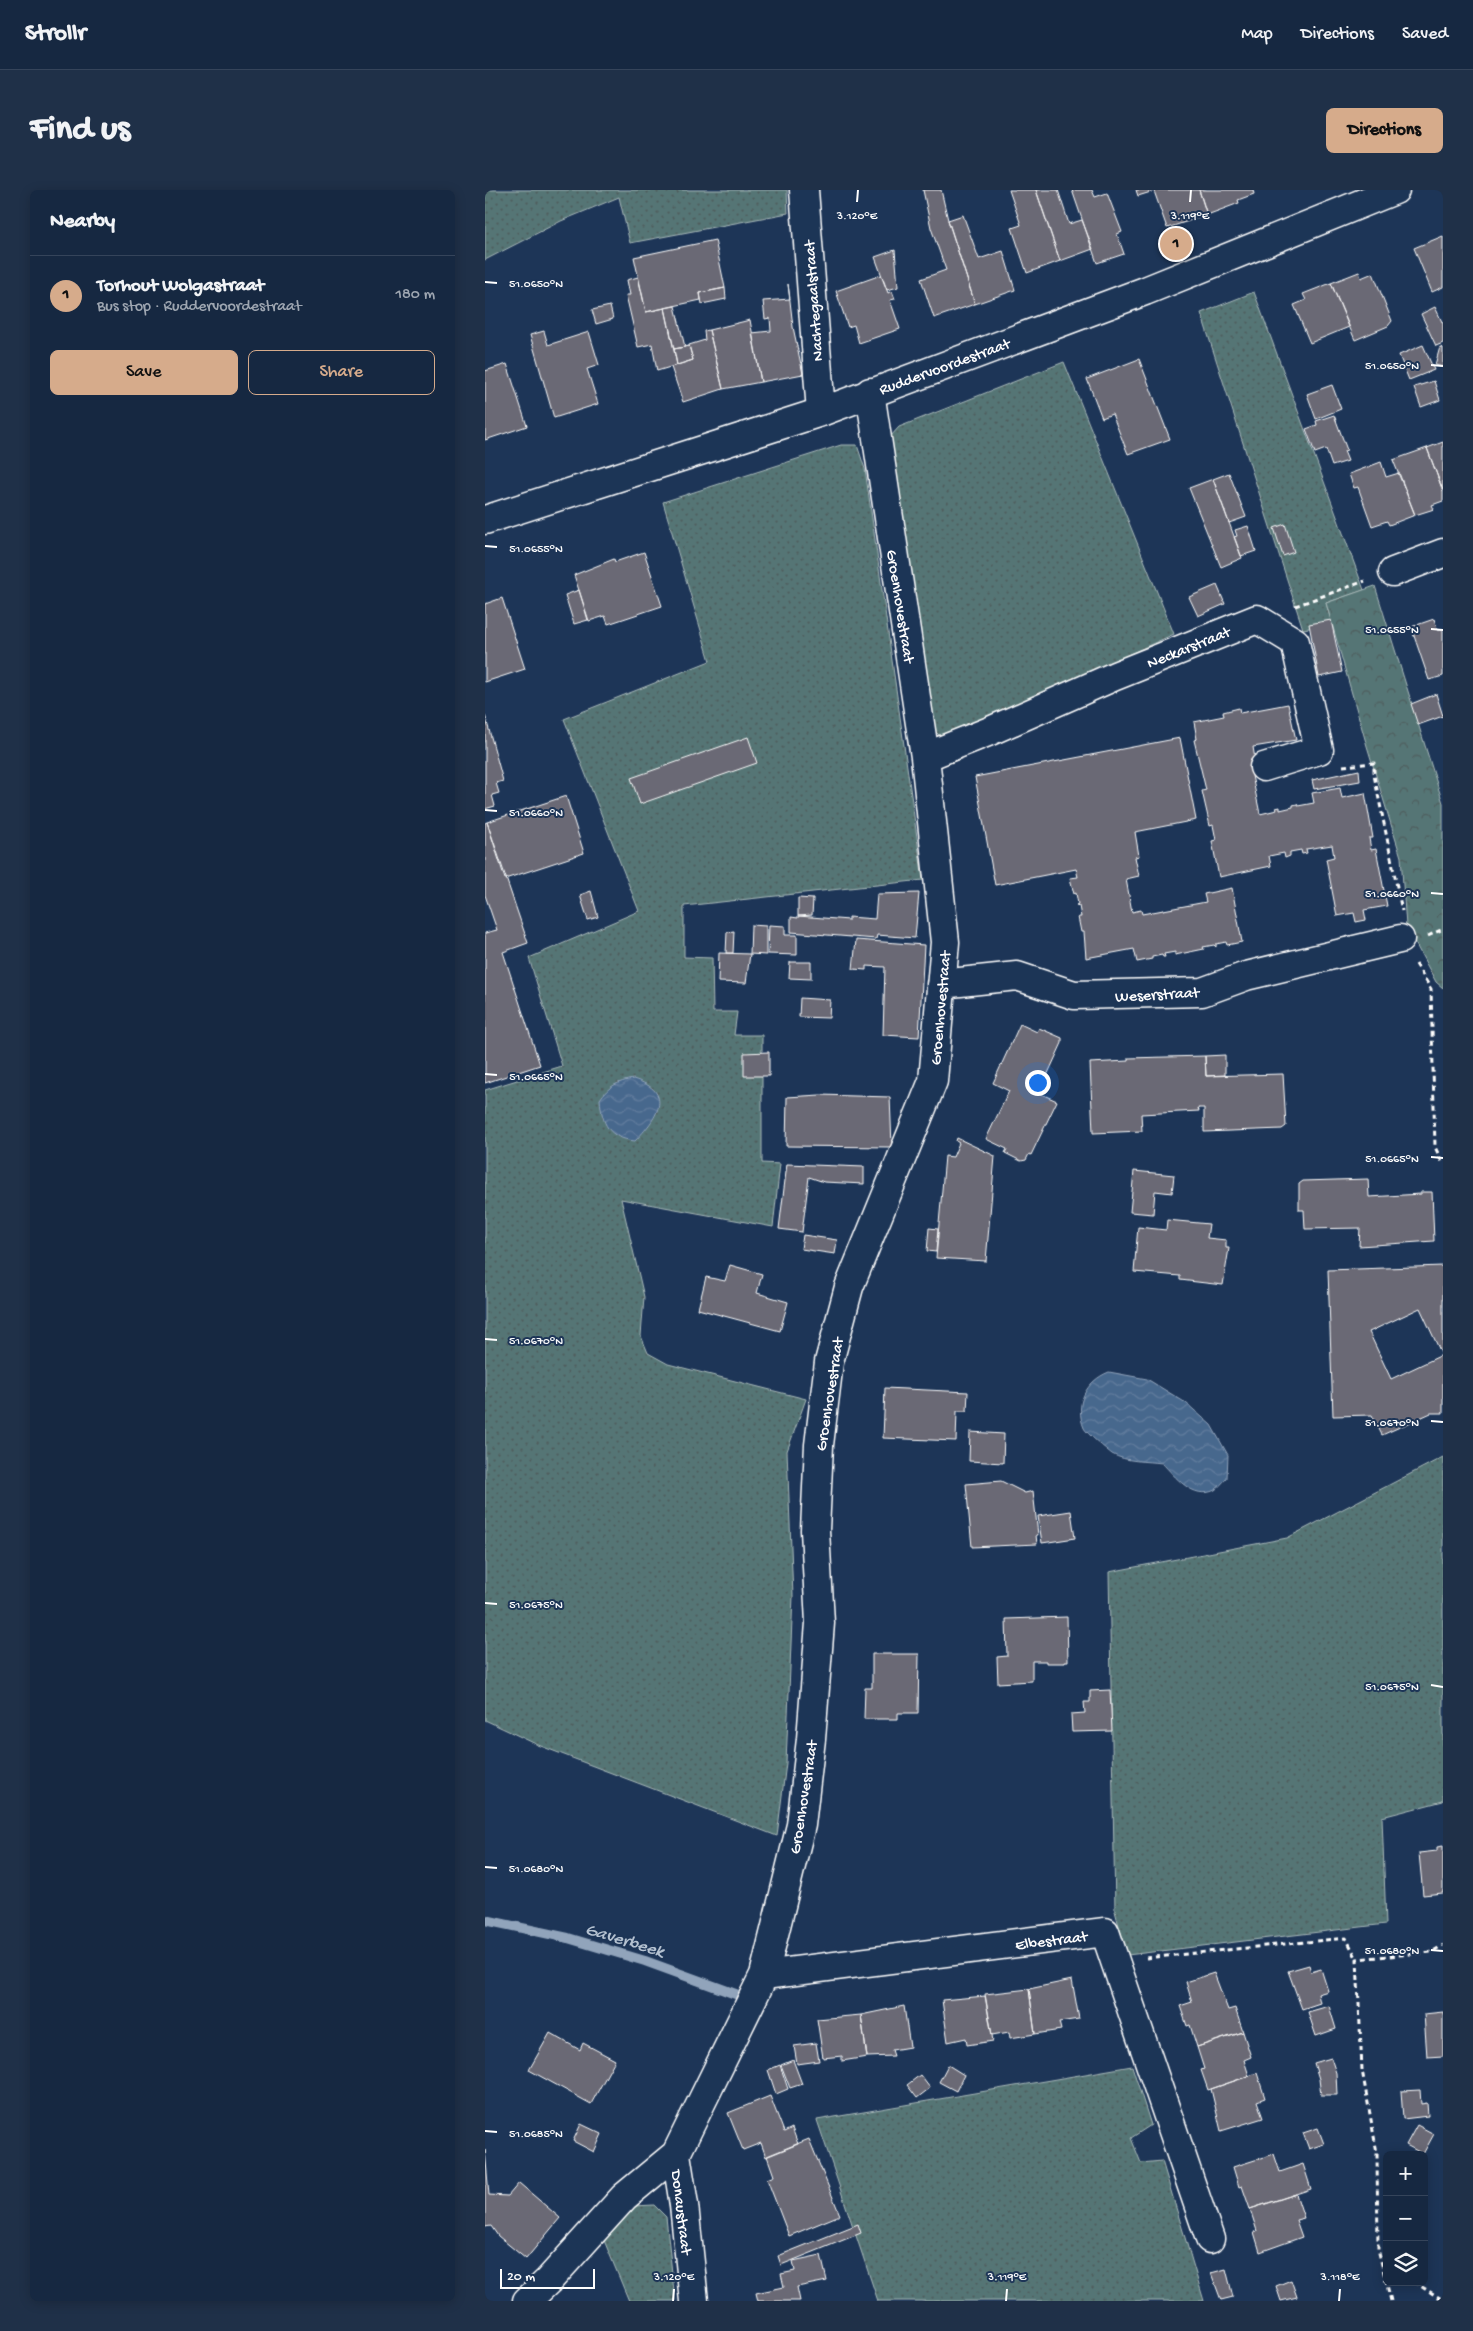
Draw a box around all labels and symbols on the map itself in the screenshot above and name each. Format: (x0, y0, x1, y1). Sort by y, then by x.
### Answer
text: 3.120°E (836, 210, 878, 224)
text: 3.119°E (1170, 210, 1210, 224)
pin: 1 (1160, 225, 1192, 263)
street label: Nachtegaalstraat (802, 238, 829, 362)
text: 51.0650°N (509, 278, 563, 292)
street label: Ruddervoordestraat (877, 335, 1015, 401)
text: 51.0650°N (1365, 360, 1419, 374)
text: 51.0655°N (509, 543, 563, 557)
street label: Groenhovestraat (880, 549, 917, 666)
street label: Neckarstraat (1145, 623, 1235, 675)
text: 51.0655°N (1365, 624, 1419, 638)
text: 51.0660°N (509, 807, 563, 821)
text: 51.0660°N (1365, 888, 1419, 902)
street label: Groenhovestraat (928, 949, 957, 1066)
street label: Weserstraat (1115, 985, 1201, 1008)
your location (1025, 1070, 1051, 1096)
text: 51.0665°N (509, 1071, 563, 1085)
text: 51.0665°N (1365, 1153, 1419, 1167)
text: 51.0670°N (509, 1335, 563, 1349)
street label: Groenhovestraat (813, 1335, 850, 1453)
text: 51.0670°N (1365, 1417, 1419, 1431)
text: 51.0675°N (509, 1599, 563, 1613)
text: 51.0675°N (1365, 1681, 1419, 1695)
street label: Groenhovestraat (787, 1738, 824, 1856)
text: 51.0680°N (509, 1863, 563, 1877)
water label: Gaverbeek (582, 1919, 668, 1964)
street label: Elbestraat (1014, 1928, 1090, 1956)
text: 51.0680°N (1365, 1945, 1419, 1959)
text: 51.0685°N (509, 2128, 563, 2142)
street label: Donaustraat (665, 2168, 694, 2257)
scale bar (500, 2266, 595, 2289)
text: 3.120°E (653, 2271, 695, 2285)
text: 3.119°E (987, 2271, 1027, 2285)
text: 3.118°E (1319, 2271, 1360, 2285)

